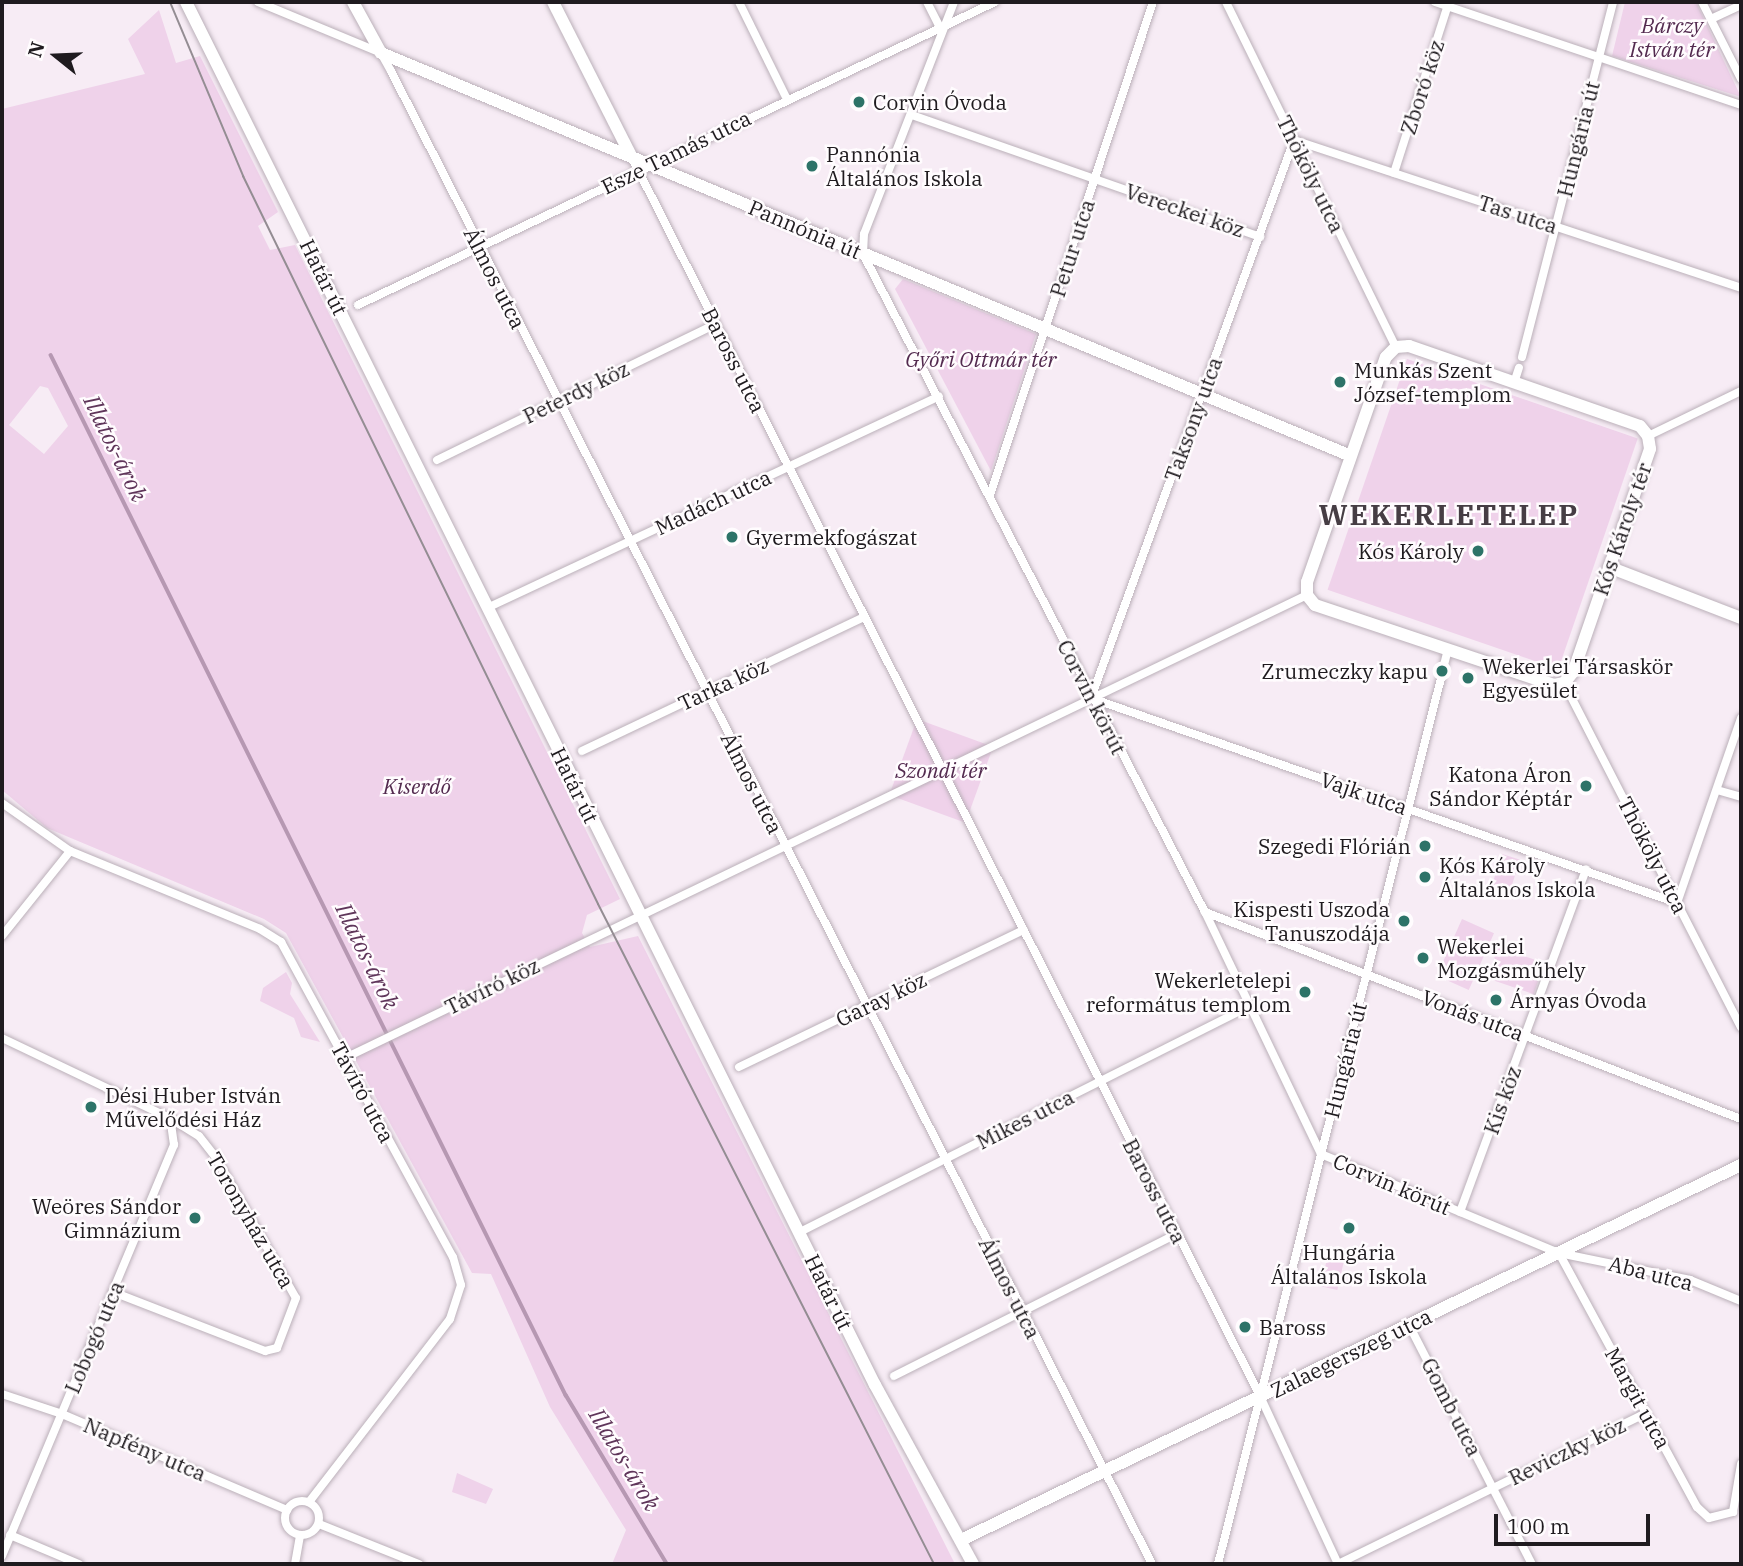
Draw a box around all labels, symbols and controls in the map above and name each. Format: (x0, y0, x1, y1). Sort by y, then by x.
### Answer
park label: Bárczy István tér (1630, 12, 1714, 62)
north arrow (21, 21, 91, 91)
street label: Zboró köz (1395, 36, 1449, 138)
text: N (22, 39, 50, 60)
street label: Hungária út (1551, 78, 1605, 200)
place label: Corvin Óvoda (873, 89, 1007, 115)
marker: Corvin Óvoda (851, 94, 867, 110)
street label: Esze Tamás utca (597, 105, 755, 199)
street label: Thököly utca (1272, 111, 1350, 237)
place label: Pannónia Általános Iskola (826, 141, 983, 191)
marker: Pannónia Általános Iskola (804, 158, 820, 174)
street label: Vereckei köz (1122, 178, 1248, 242)
street label: Tas utca (1475, 189, 1561, 239)
street label: Pannónia út (745, 194, 865, 264)
street label: Petur utca (1044, 196, 1100, 300)
street label: Álmos utca (459, 223, 531, 333)
street label: Határ út (295, 235, 353, 319)
street label: Baross utca (697, 303, 771, 417)
park label: Győri Ottmár tér (905, 346, 1057, 372)
street label: Taksony utca (1159, 353, 1227, 485)
street label: Peterdy köz (519, 355, 633, 429)
place label: Munkás Szent József-templom (1354, 357, 1512, 407)
marker: Munkás Szent József-templom (1332, 374, 1348, 390)
water label: Illatos-árok (78, 390, 154, 506)
street label: Kós Károly tér (1587, 459, 1657, 599)
street label: Madách utca (651, 464, 775, 540)
district label: WEKERLETELEP (1320, 498, 1578, 532)
place label: Gyermekfogászat (746, 524, 917, 550)
marker: Gyermekfogászat (724, 529, 740, 545)
place label: Kós Károly (1358, 538, 1464, 564)
marker: Kós Károly (1470, 543, 1486, 559)
street label: Corvin körút (1052, 635, 1132, 759)
street label: Tarka köz (674, 652, 772, 716)
place label: Wekerlei Társaskör Egyesület (1482, 653, 1673, 703)
place label: Zrumeczky kapu (1261, 658, 1428, 684)
marker: Zrumeczky kapu (1434, 663, 1450, 679)
marker: Wekerlei Társaskör Egyesület (1460, 670, 1476, 686)
street label: Álmos utca (716, 728, 788, 838)
street label: Határ út (546, 743, 604, 827)
park label: Szondi tér (895, 757, 987, 783)
place label: Katona Áron Sándor Képtár (1429, 761, 1572, 811)
street label: Vajk utca (1317, 766, 1411, 820)
park label: Kiserdő (383, 773, 451, 799)
marker: Katona Áron Sándor Képtár (1578, 778, 1594, 794)
street label: Thököly utca (1613, 792, 1693, 918)
place label: Szegedi Flórián (1258, 833, 1411, 859)
marker: Szegedi Flórián (1417, 838, 1433, 854)
place label: Kós Károly Általános Iskola (1439, 852, 1596, 902)
marker: Kós Károly Általános Iskola (1417, 869, 1433, 885)
place label: Kispesti Uszoda Tanuszodája (1233, 896, 1390, 946)
water label: Illatos-árok (330, 898, 406, 1014)
marker: Kispesti Uszoda Tanuszodája (1396, 913, 1412, 929)
place label: Wekerlei Mozgásműhely (1437, 933, 1586, 983)
marker: Wekerlei Mozgásműhely (1415, 950, 1431, 966)
street label: Távíró köz (441, 952, 543, 1020)
street label: Garay köz (832, 966, 930, 1032)
place label: Wekerletelepi református templom (1086, 967, 1291, 1017)
marker: Wekerletelepi református templom (1297, 984, 1313, 1000)
street label: Vonás utca (1418, 984, 1528, 1046)
place label: Árnyas Óvoda (1510, 987, 1647, 1013)
marker: Árnyas Óvoda (1488, 992, 1504, 1008)
street label: Hungária út (1318, 999, 1372, 1121)
street label: Távíró utca (326, 1037, 400, 1147)
street label: Kis köz (1478, 1062, 1526, 1138)
place label: Dési Huber István Művelődési Ház (105, 1082, 281, 1132)
street label: Mikes utca (972, 1084, 1078, 1154)
marker: Dési Huber István Művelődési Ház (83, 1099, 99, 1115)
street label: Baross utca (1118, 1134, 1192, 1248)
street label: Toronyház utca (202, 1148, 300, 1292)
street label: Corvin körút (1329, 1148, 1455, 1220)
place label: Weöres Sándor Gimnázium (32, 1193, 181, 1243)
marker: Weöres Sándor Gimnázium (187, 1210, 203, 1226)
marker: Hungária Általános Iskola (1341, 1220, 1357, 1236)
street label: Álmos utca (974, 1233, 1046, 1343)
place label: Hungária Általános Iskola (1271, 1239, 1427, 1289)
street label: Határ út (800, 1250, 858, 1334)
street label: Aba utca (1606, 1250, 1696, 1296)
street label: Lobogó utca (59, 1277, 129, 1397)
street label: Zalaegerszeg utca (1266, 1303, 1436, 1403)
place label: Baross (1259, 1314, 1326, 1340)
marker: Baross (1237, 1319, 1253, 1335)
street label: Margit utca (1600, 1343, 1676, 1453)
street label: Gomb utca (1416, 1354, 1488, 1460)
water label: Illatos-árok (584, 1403, 666, 1515)
street label: Napfény utca (80, 1412, 210, 1486)
street label: Reviczky köz (1504, 1412, 1630, 1490)
scale bar (1498, 1500, 1654, 1544)
text: 100 m (1507, 1512, 1570, 1540)

